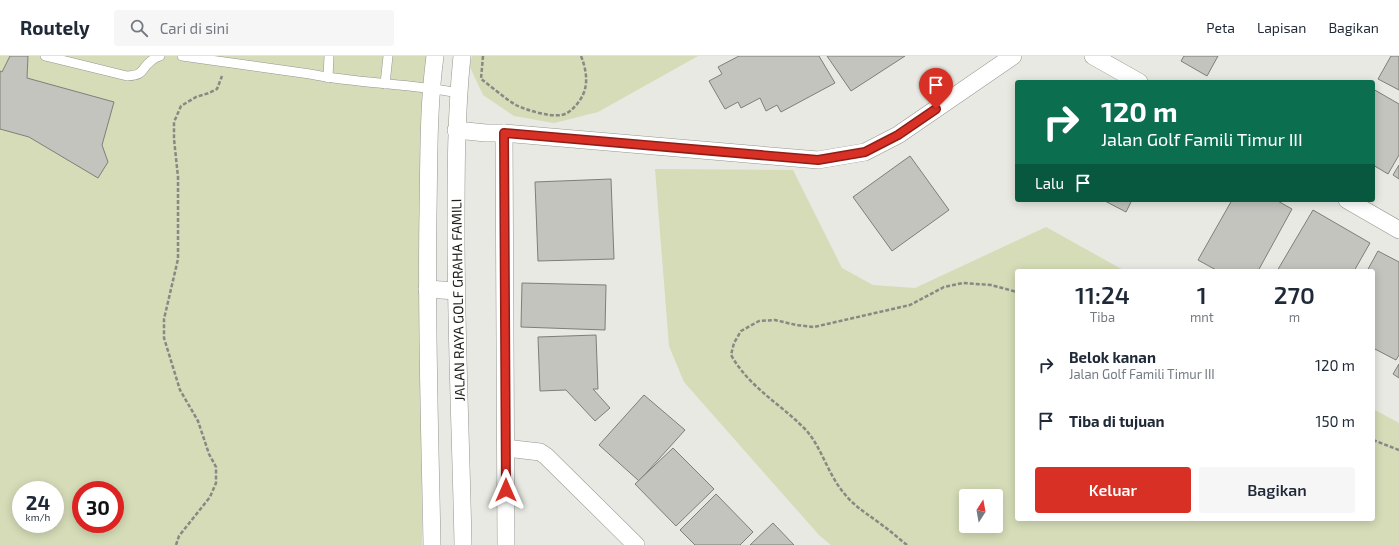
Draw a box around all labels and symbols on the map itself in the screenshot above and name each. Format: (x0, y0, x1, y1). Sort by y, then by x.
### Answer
pin (919, 68, 953, 109)
street label: JALAN RAYA GOLF GRAHA FAMILI (447, 198, 468, 402)
position arrow (485, 469, 527, 511)
speed limit sign: 30 (72, 481, 124, 533)
north arrow (959, 489, 1003, 533)

